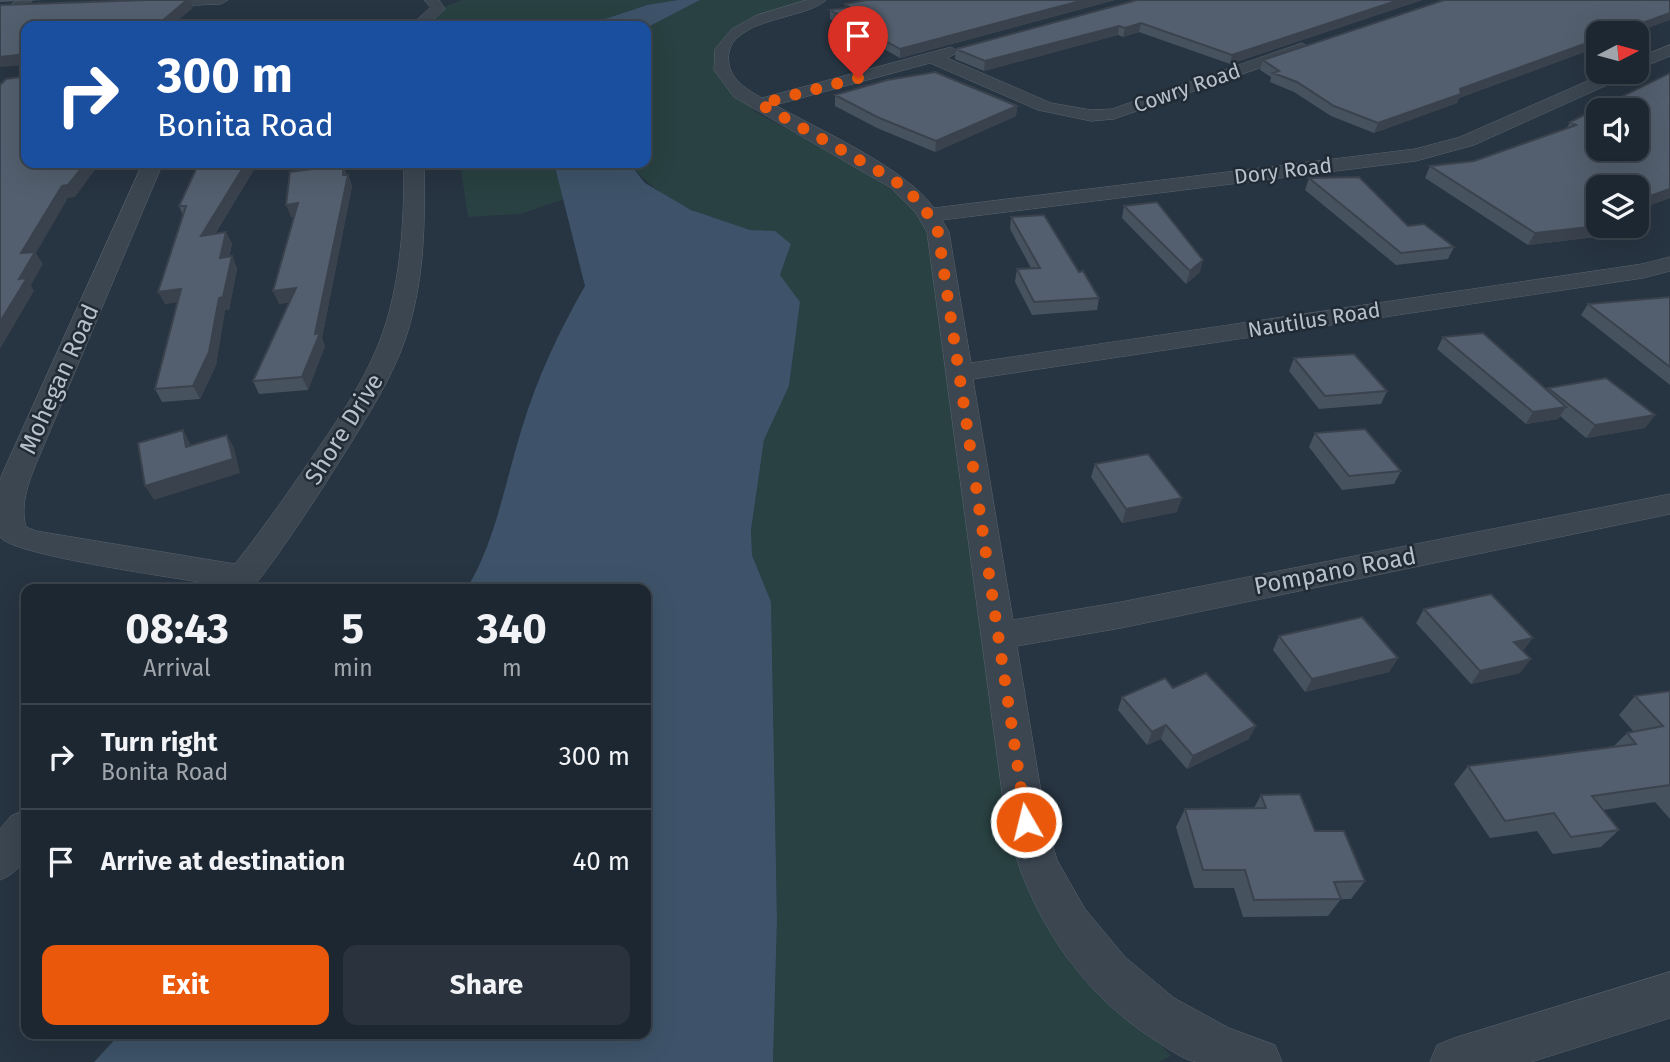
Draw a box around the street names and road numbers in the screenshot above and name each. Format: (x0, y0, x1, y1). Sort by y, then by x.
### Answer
street label: Cowry Road (1130, 58, 1244, 118)
street label: Dory Road (1233, 152, 1333, 190)
street label: Nautilus Road (1246, 297, 1382, 343)
street label: Mohegan Road (14, 300, 104, 458)
street label: Shore Drive (299, 368, 389, 490)
street label: Pompano Road (1252, 542, 1418, 600)

